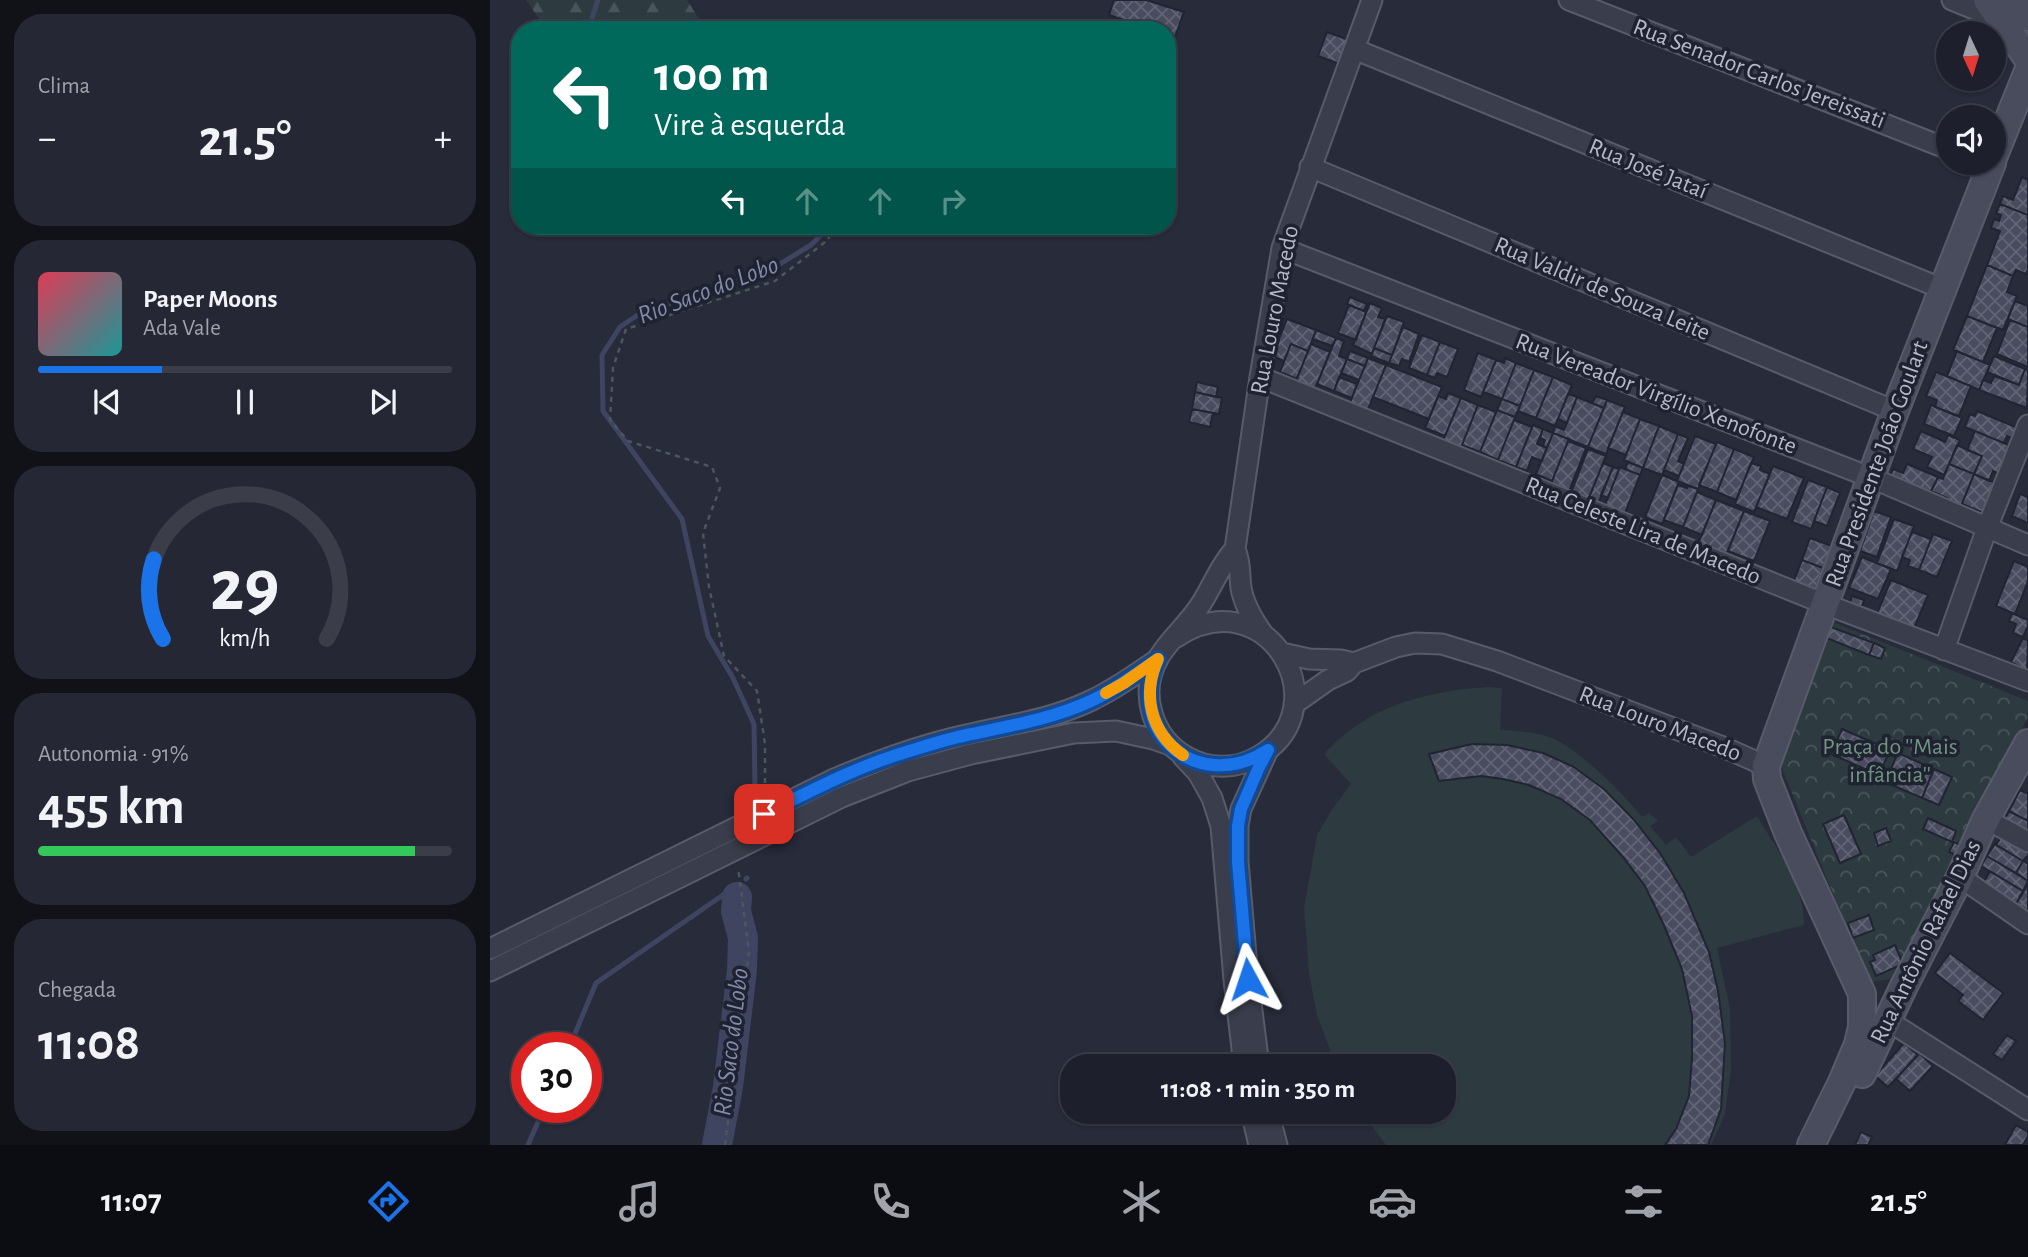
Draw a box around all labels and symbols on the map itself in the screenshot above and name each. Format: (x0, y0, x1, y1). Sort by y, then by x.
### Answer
street label: Rua Senador Carlos Jereissati (1630, 15, 1888, 133)
north arrow (1936, 21, 2006, 91)
street label: Rua José Jataí (1585, 134, 1711, 204)
street label: Rua Louro Macedo (1247, 224, 1303, 396)
street label: Rua Valdir de Souza Leite (1491, 233, 1713, 345)
water label: Rio Saco do Lobo (634, 251, 782, 329)
street label: Rua Vereador Virgílio Xenofonte (1512, 329, 1800, 459)
street label: Rua Presidente João Goulart (1821, 338, 1933, 590)
street label: Rua Celeste Lira de Macedo (1522, 473, 1764, 589)
street label: Rua Louro Macedo (1576, 682, 1744, 766)
park label: Praça do ''Mais infância'' (1822, 735, 1958, 787)
pin (734, 784, 794, 844)
street label: Rua Antônio Rafael Dias (1866, 837, 1986, 1047)
position arrow (1211, 942, 1285, 1016)
water label: Rio Saco do Lobo (709, 967, 753, 1117)
speed limit sign: 30 (511, 1032, 602, 1123)

